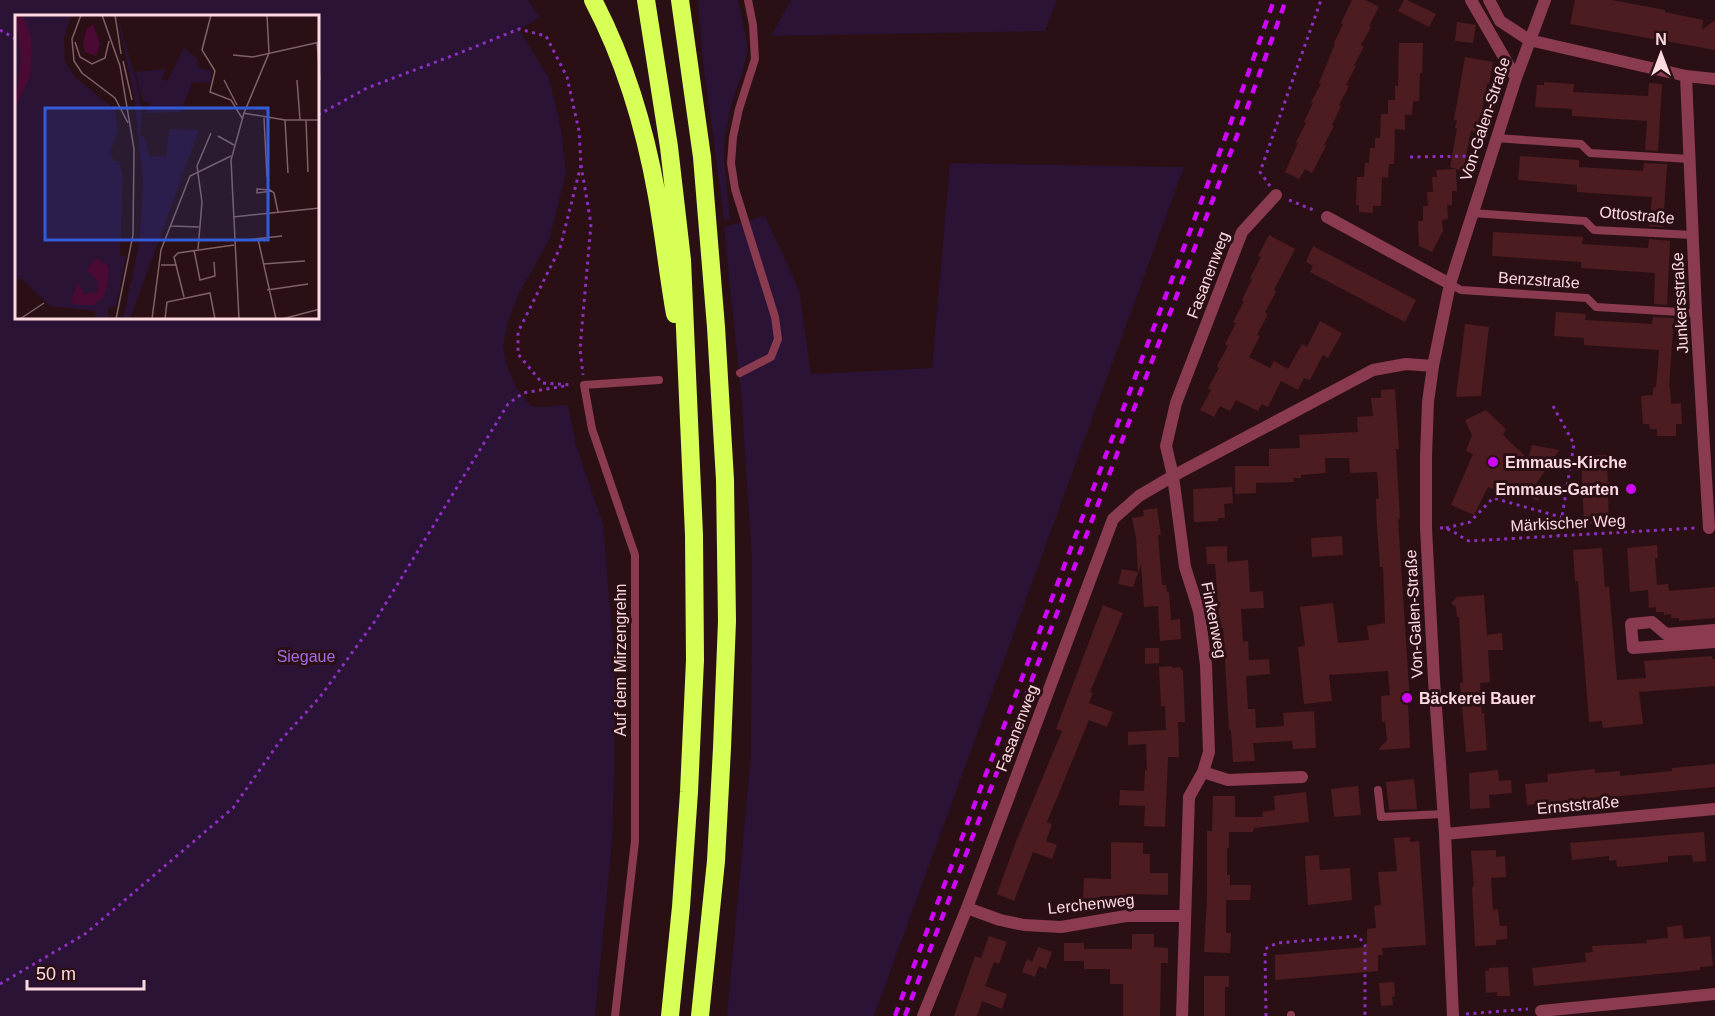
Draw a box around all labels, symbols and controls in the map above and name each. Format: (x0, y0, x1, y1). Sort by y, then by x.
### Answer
inset map (15, 15, 320, 320)
north arrow (1631, 24, 1691, 84)
text: N (1655, 31, 1667, 48)
street label: Von-Galen-Straße (1457, 55, 1513, 183)
street label: Ottostraße (1599, 203, 1675, 227)
street label: Fasanenweg (1184, 229, 1232, 321)
street label: Junkersstraße (1669, 252, 1691, 354)
street label: Benzstraße (1498, 269, 1581, 291)
place label: Emmaus-Kirche (1505, 454, 1627, 471)
marker: Emmaus-Kirche (1486, 455, 1500, 469)
place label: Emmaus-Garten (1495, 481, 1619, 498)
marker: Emmaus-Garten (1624, 482, 1638, 496)
street label: Märkischer Weg (1510, 511, 1626, 535)
street label: Von-Galen-Straße (1402, 549, 1426, 679)
street label: Finkenweg (1198, 580, 1230, 660)
street label: Auf dem Mirzengrehn (612, 584, 629, 736)
park label: Siegaue (277, 648, 335, 665)
street label: Fasanenweg (993, 682, 1041, 774)
place label: Bäckerei Bauer (1419, 690, 1536, 707)
marker: Bäckerei Bauer (1400, 691, 1414, 705)
street label: Ernststraße (1536, 793, 1620, 817)
street label: Lerchenweg (1047, 891, 1135, 917)
scale bar (27, 953, 144, 991)
text: 50 m (36, 964, 76, 984)

